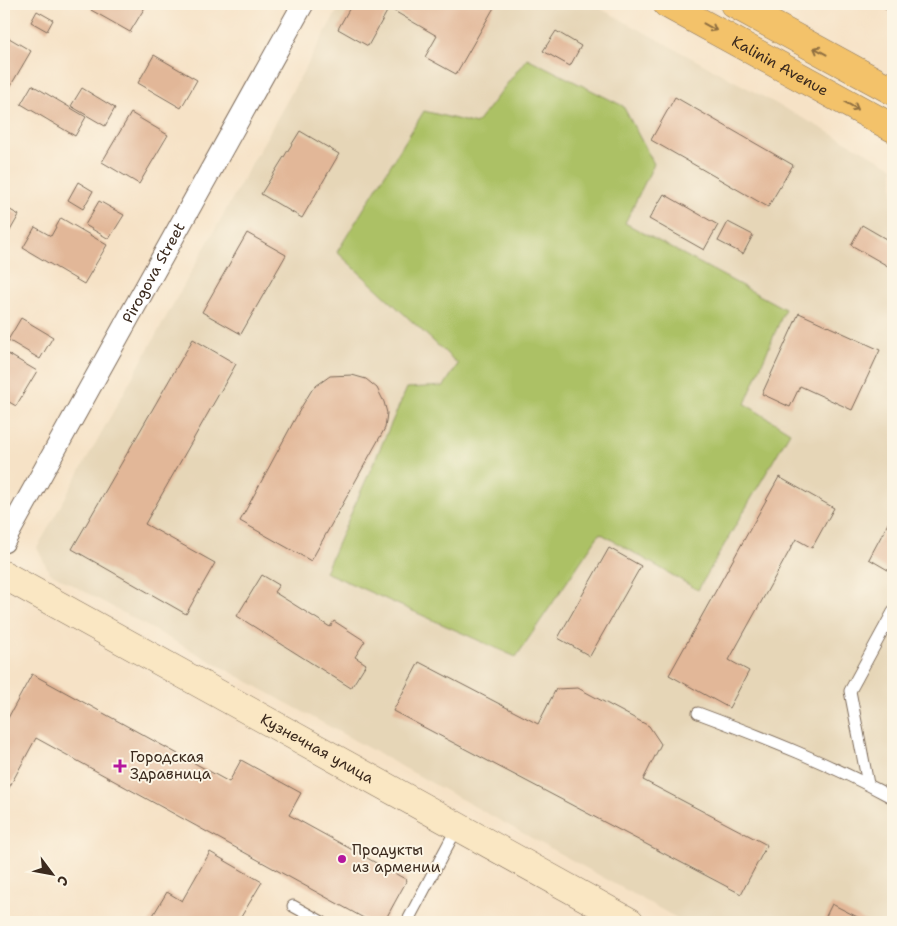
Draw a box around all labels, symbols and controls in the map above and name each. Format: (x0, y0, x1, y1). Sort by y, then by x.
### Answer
one-way arrow (702, 23, 717, 33)
street label: Kalinin Avenue (728, 31, 832, 101)
one-way arrow (812, 46, 827, 56)
one-way arrow (845, 101, 860, 111)
street label: Pirogova Street (118, 219, 190, 327)
street label: Кузнечная улица (257, 709, 378, 788)
place label: Городская Здравница (130, 747, 212, 784)
marker: Городская Здравница (114, 760, 126, 772)
place label: Продукты из армении (352, 840, 441, 877)
north arrow (28, 848, 78, 898)
marker: Продукты из армении (336, 853, 348, 865)
text: С (53, 872, 73, 889)

